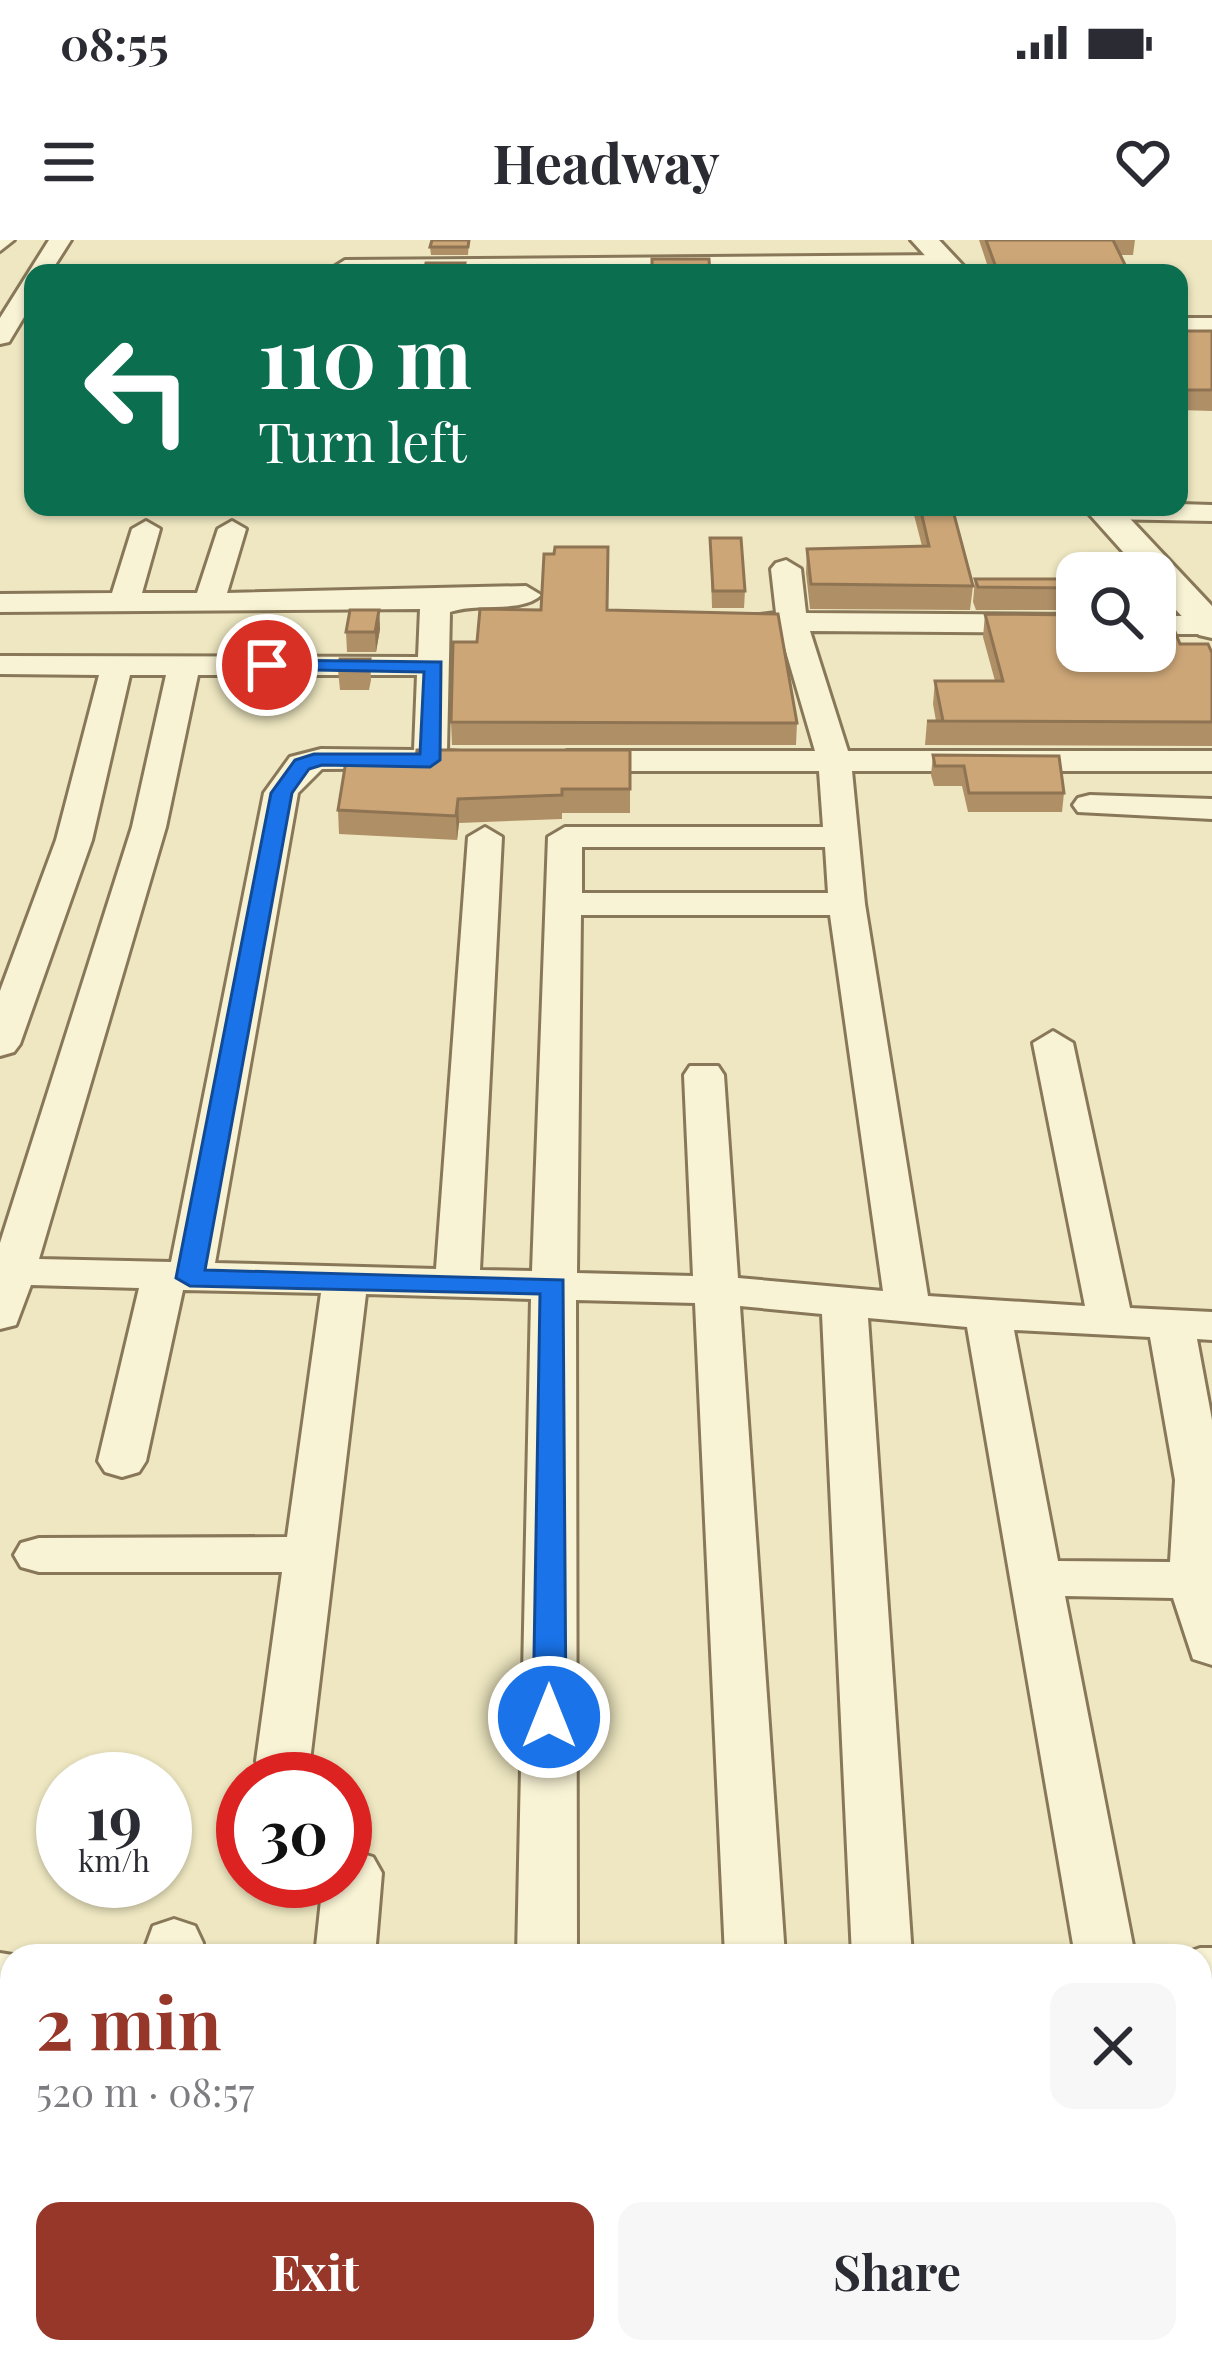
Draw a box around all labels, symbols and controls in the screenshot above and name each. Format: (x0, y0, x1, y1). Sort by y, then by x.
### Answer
text: 08:55 (60, 12, 169, 72)
text: Headway (492, 126, 720, 198)
icon: menu (36, 129, 102, 195)
icon: heart (1110, 129, 1176, 195)
text: 110 m (258, 298, 472, 410)
icon: left (60, 312, 216, 468)
text: Turn left (258, 405, 467, 477)
map controls (1056, 552, 1176, 672)
button: search (1056, 552, 1176, 672)
pin (216, 614, 318, 716)
icon: arrive (234, 632, 300, 698)
position arrow (486, 1654, 612, 1780)
speed limit sign: 30 (216, 1752, 372, 1908)
text: 19 (86, 1775, 142, 1855)
text: km/h (78, 1840, 150, 1880)
text: 2 min (36, 1972, 222, 2068)
button: close (1050, 1983, 1176, 2109)
text: 520 m · 08:57 (36, 2065, 254, 2117)
button: Exit (36, 2202, 594, 2340)
button: Share (618, 2202, 1176, 2340)

